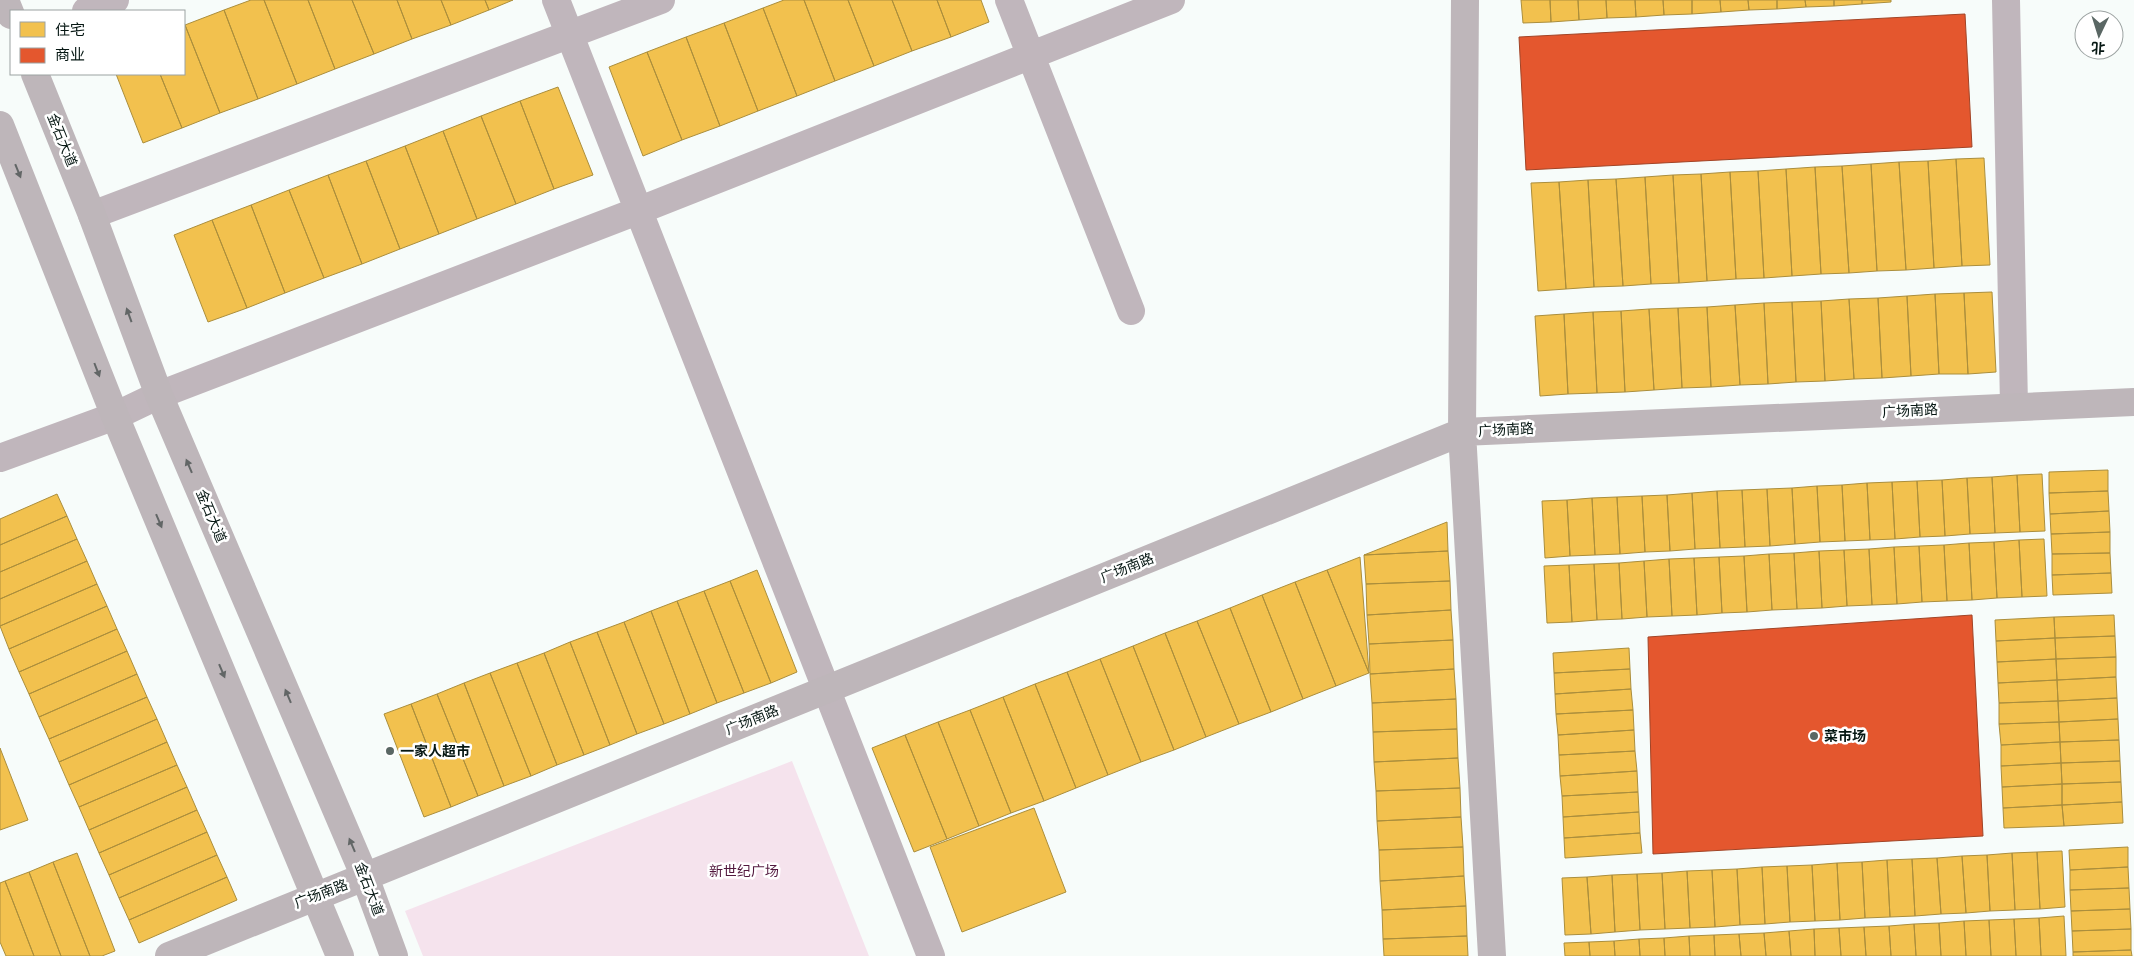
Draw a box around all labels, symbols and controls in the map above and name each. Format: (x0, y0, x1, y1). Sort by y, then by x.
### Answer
legend (10, 10, 185, 75)
north arrow (2074, 10, 2124, 60)
text: 住宅 (55, 21, 85, 39)
text: 北 (2091, 39, 2106, 56)
text: 商业 (55, 46, 85, 64)
street label: 金石大道 (44, 111, 80, 169)
one-way arrow (15, 163, 22, 178)
one-way arrow (125, 307, 133, 322)
one-way arrow (94, 363, 102, 378)
street label: 广场南路 (1882, 401, 1938, 421)
street label: 广场南路 (1478, 420, 1534, 440)
one-way arrow (185, 459, 193, 473)
street label: 金石大道 (192, 487, 230, 545)
one-way arrow (155, 514, 163, 529)
street label: 广场南路 (1098, 550, 1156, 586)
one-way arrow (218, 664, 226, 678)
one-way arrow (283, 689, 291, 703)
street label: 广场南路 (723, 702, 781, 738)
place label: 菜市场 (1824, 728, 1866, 745)
marker: 菜市场 (1808, 730, 1820, 742)
place label: 一家人超市 (400, 743, 470, 760)
marker: 一家人超市 (384, 745, 396, 757)
one-way arrow (347, 838, 355, 852)
street label: 金石大道 (351, 860, 387, 918)
park label: 新世纪广场 (709, 863, 779, 880)
street label: 广场南路 (292, 876, 350, 912)

